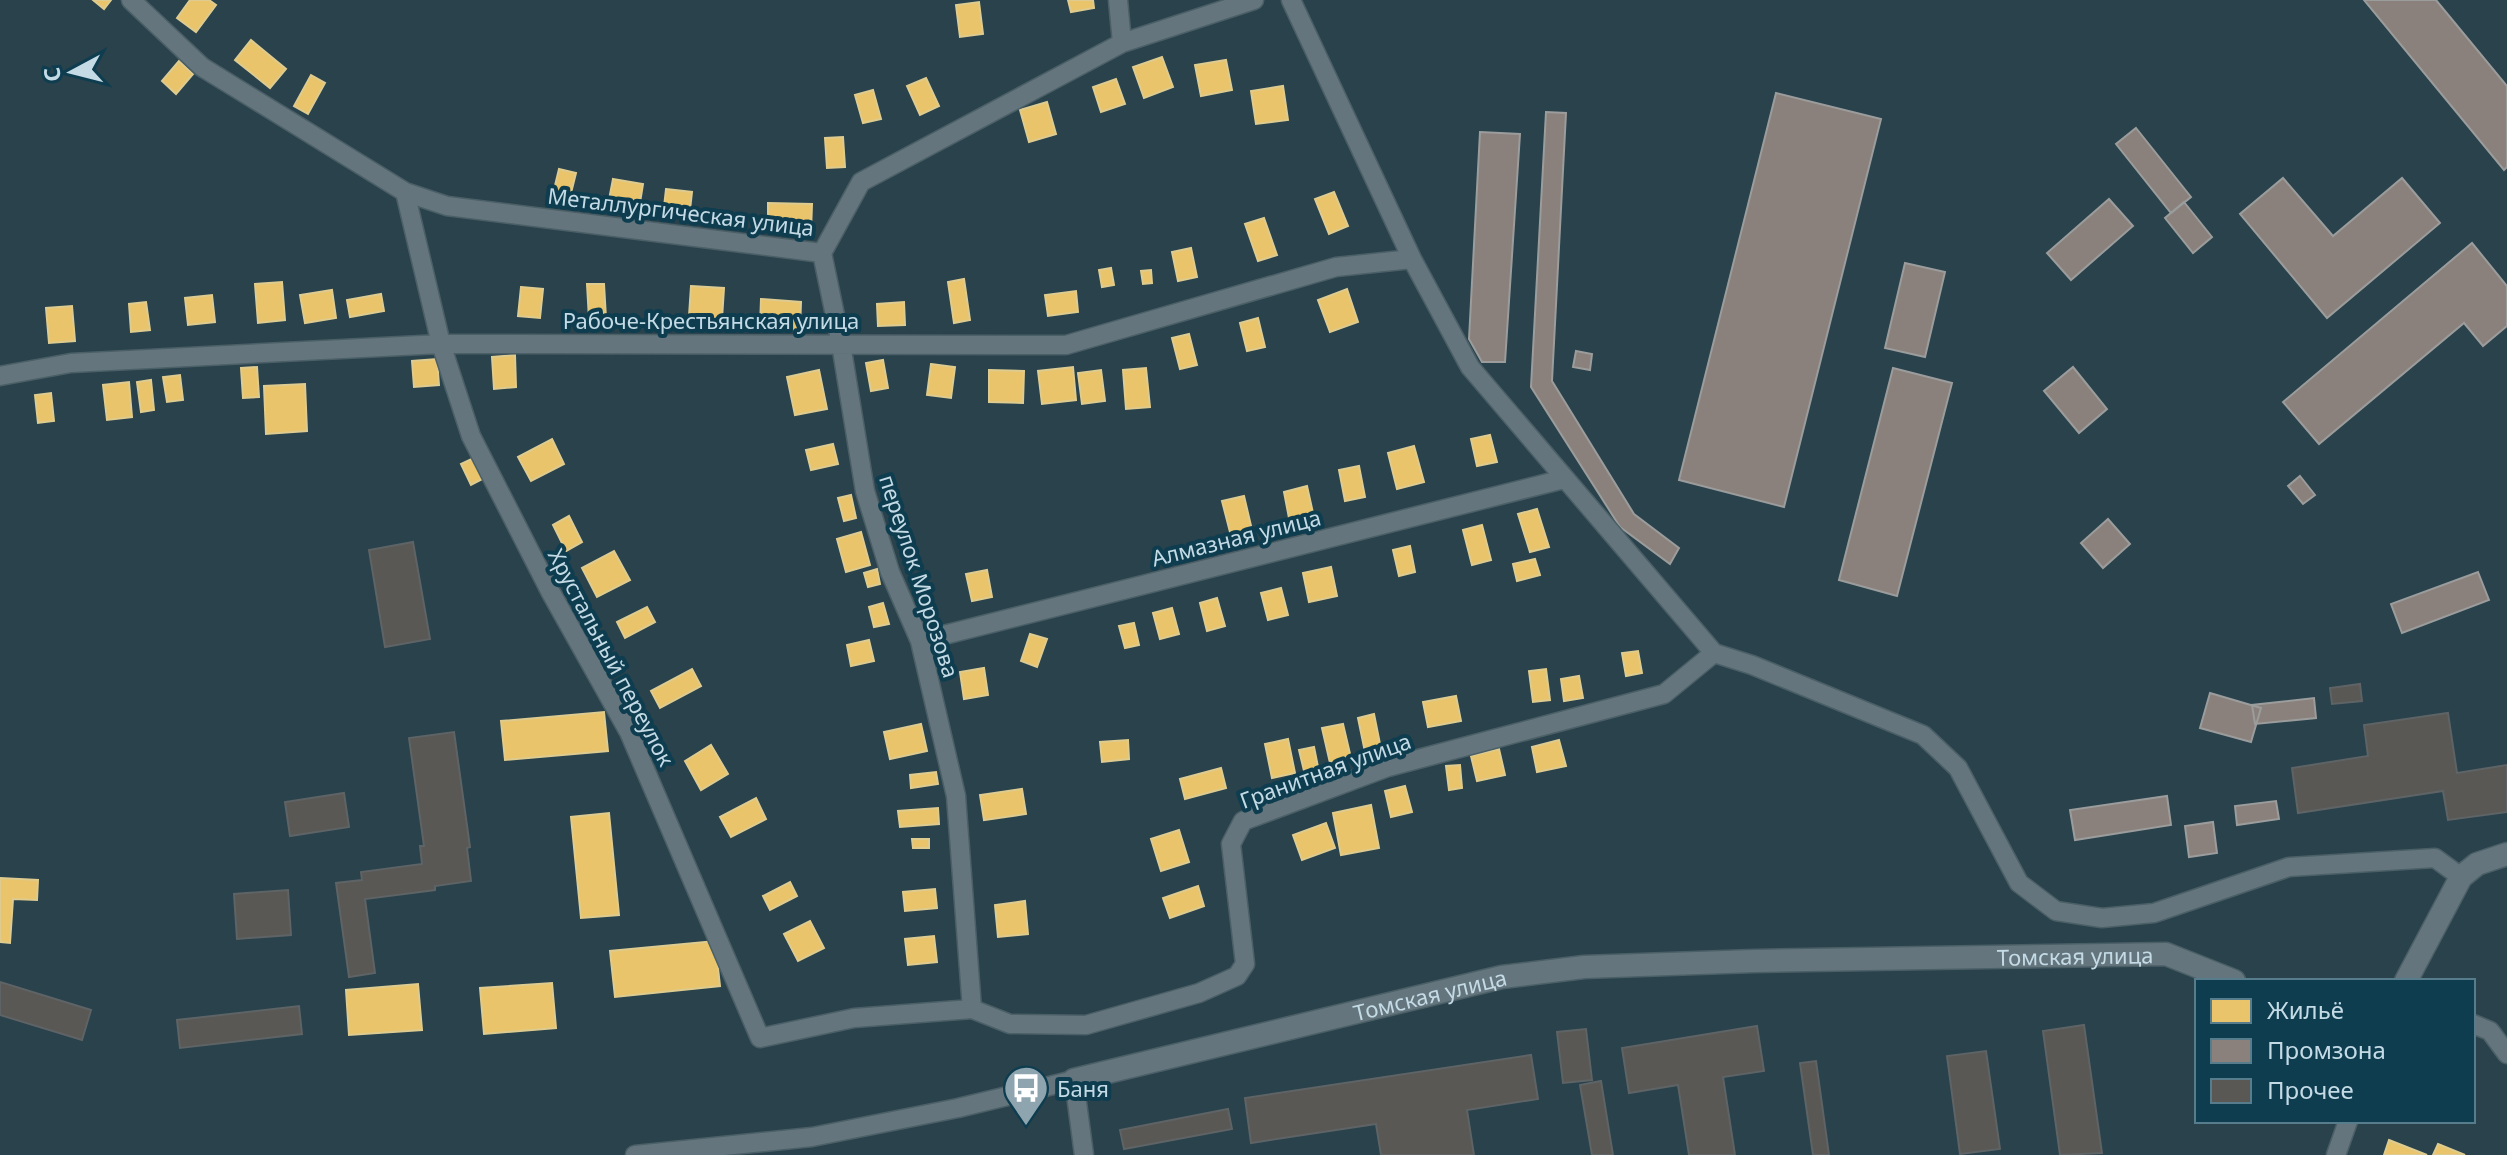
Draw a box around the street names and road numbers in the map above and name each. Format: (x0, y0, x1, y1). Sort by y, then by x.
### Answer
street label: Металлургическая улица (546, 180, 816, 242)
street label: Рабоче-Крестьянская улица (563, 305, 859, 335)
street label: переулок Морозова (873, 471, 967, 681)
street label: Алмазная улица (1148, 501, 1324, 573)
street label: Хрустальный переулок (542, 543, 682, 771)
street label: Гранитная улица (1235, 725, 1415, 815)
street label: Томская улица (1997, 939, 2154, 972)
street label: Томская улица (1350, 961, 1509, 1027)

